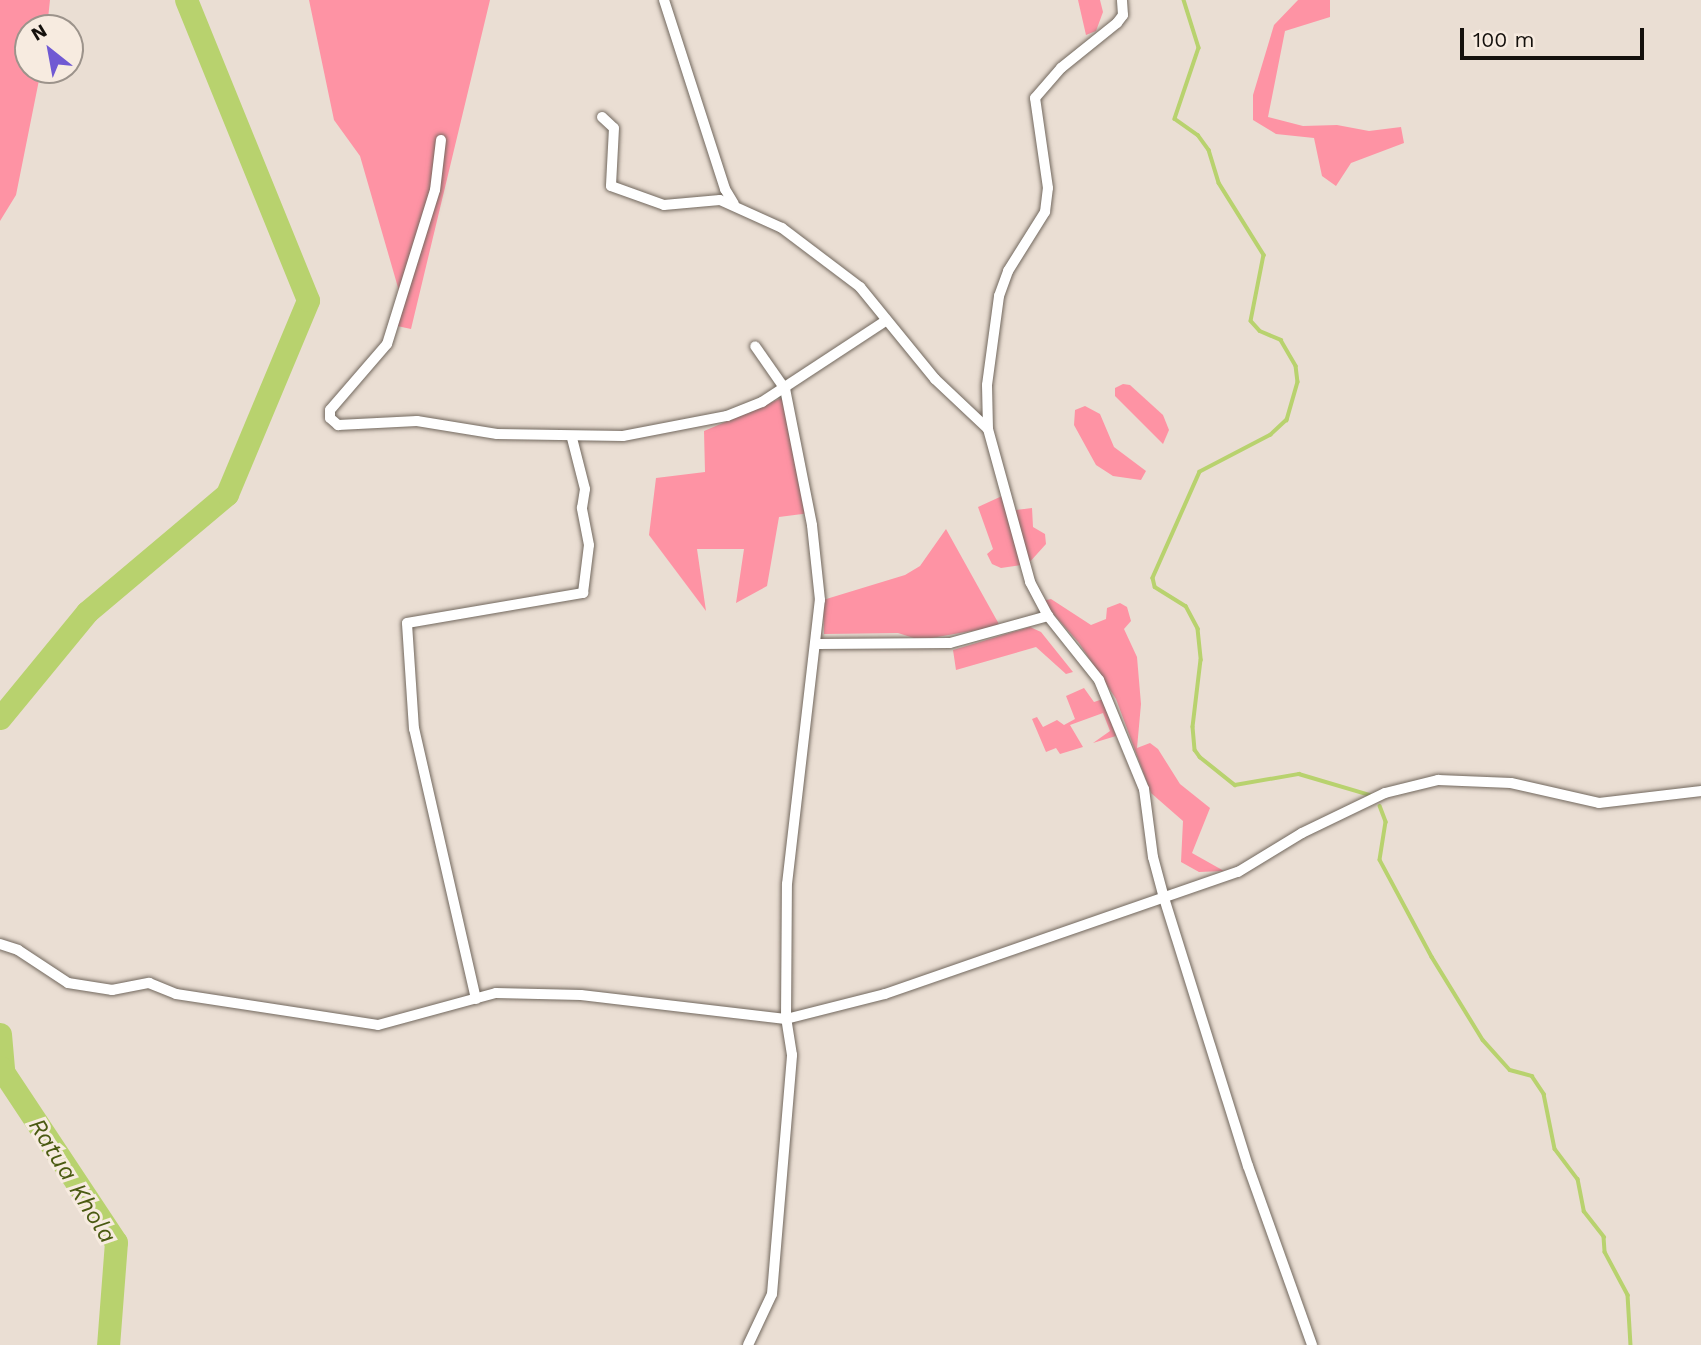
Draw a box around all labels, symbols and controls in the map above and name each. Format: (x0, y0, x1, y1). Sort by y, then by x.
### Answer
north arrow (14, 14, 84, 84)
scale bar (1463, 14, 1647, 58)
text: N (27, 19, 51, 46)
text: 100 m (1473, 27, 1535, 52)
water label: Ratua Khola (22, 1113, 122, 1249)

